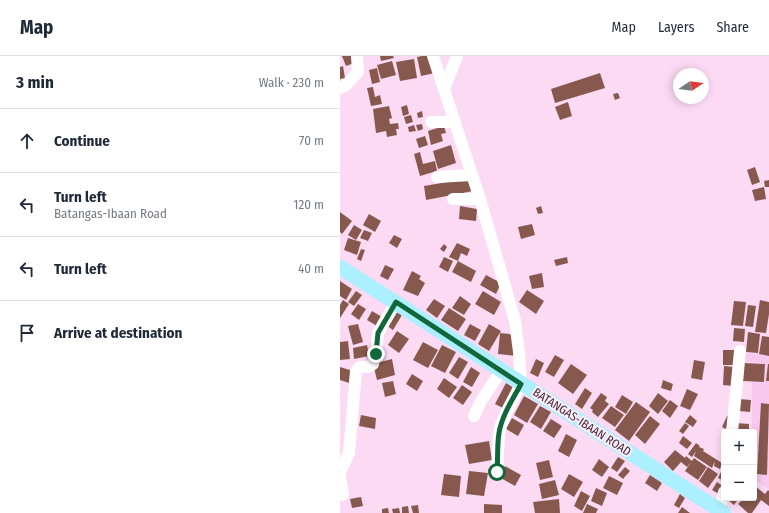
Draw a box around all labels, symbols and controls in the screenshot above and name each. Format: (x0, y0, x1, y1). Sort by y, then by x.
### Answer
text: Map (20, 16, 53, 39)
text: Map (612, 19, 636, 36)
text: Layers (658, 19, 694, 36)
text: Share (716, 19, 749, 36)
north arrow (673, 68, 709, 104)
text: 3 min (16, 72, 54, 93)
text: Walk · 230 m (259, 75, 324, 90)
icon: ahead (16, 130, 38, 152)
text: Continue (54, 132, 110, 150)
text: 70 m (299, 133, 324, 148)
text: Turn left (54, 188, 107, 206)
icon: left (16, 194, 38, 216)
text: 120 m (293, 197, 324, 212)
text: Batangas-Ibaan Road (54, 206, 167, 221)
icon: left (16, 258, 38, 280)
text: Turn left (54, 260, 107, 278)
text: 40 m (298, 261, 324, 276)
icon: arrive (16, 322, 38, 344)
text: Arrive at destination (54, 324, 182, 342)
route end (367, 345, 385, 363)
street label: BATANGAS-IBAAN ROAD (530, 385, 634, 459)
map controls (721, 429, 757, 501)
button: + (721, 429, 757, 465)
route start (488, 463, 506, 481)
button: − (721, 465, 757, 501)

